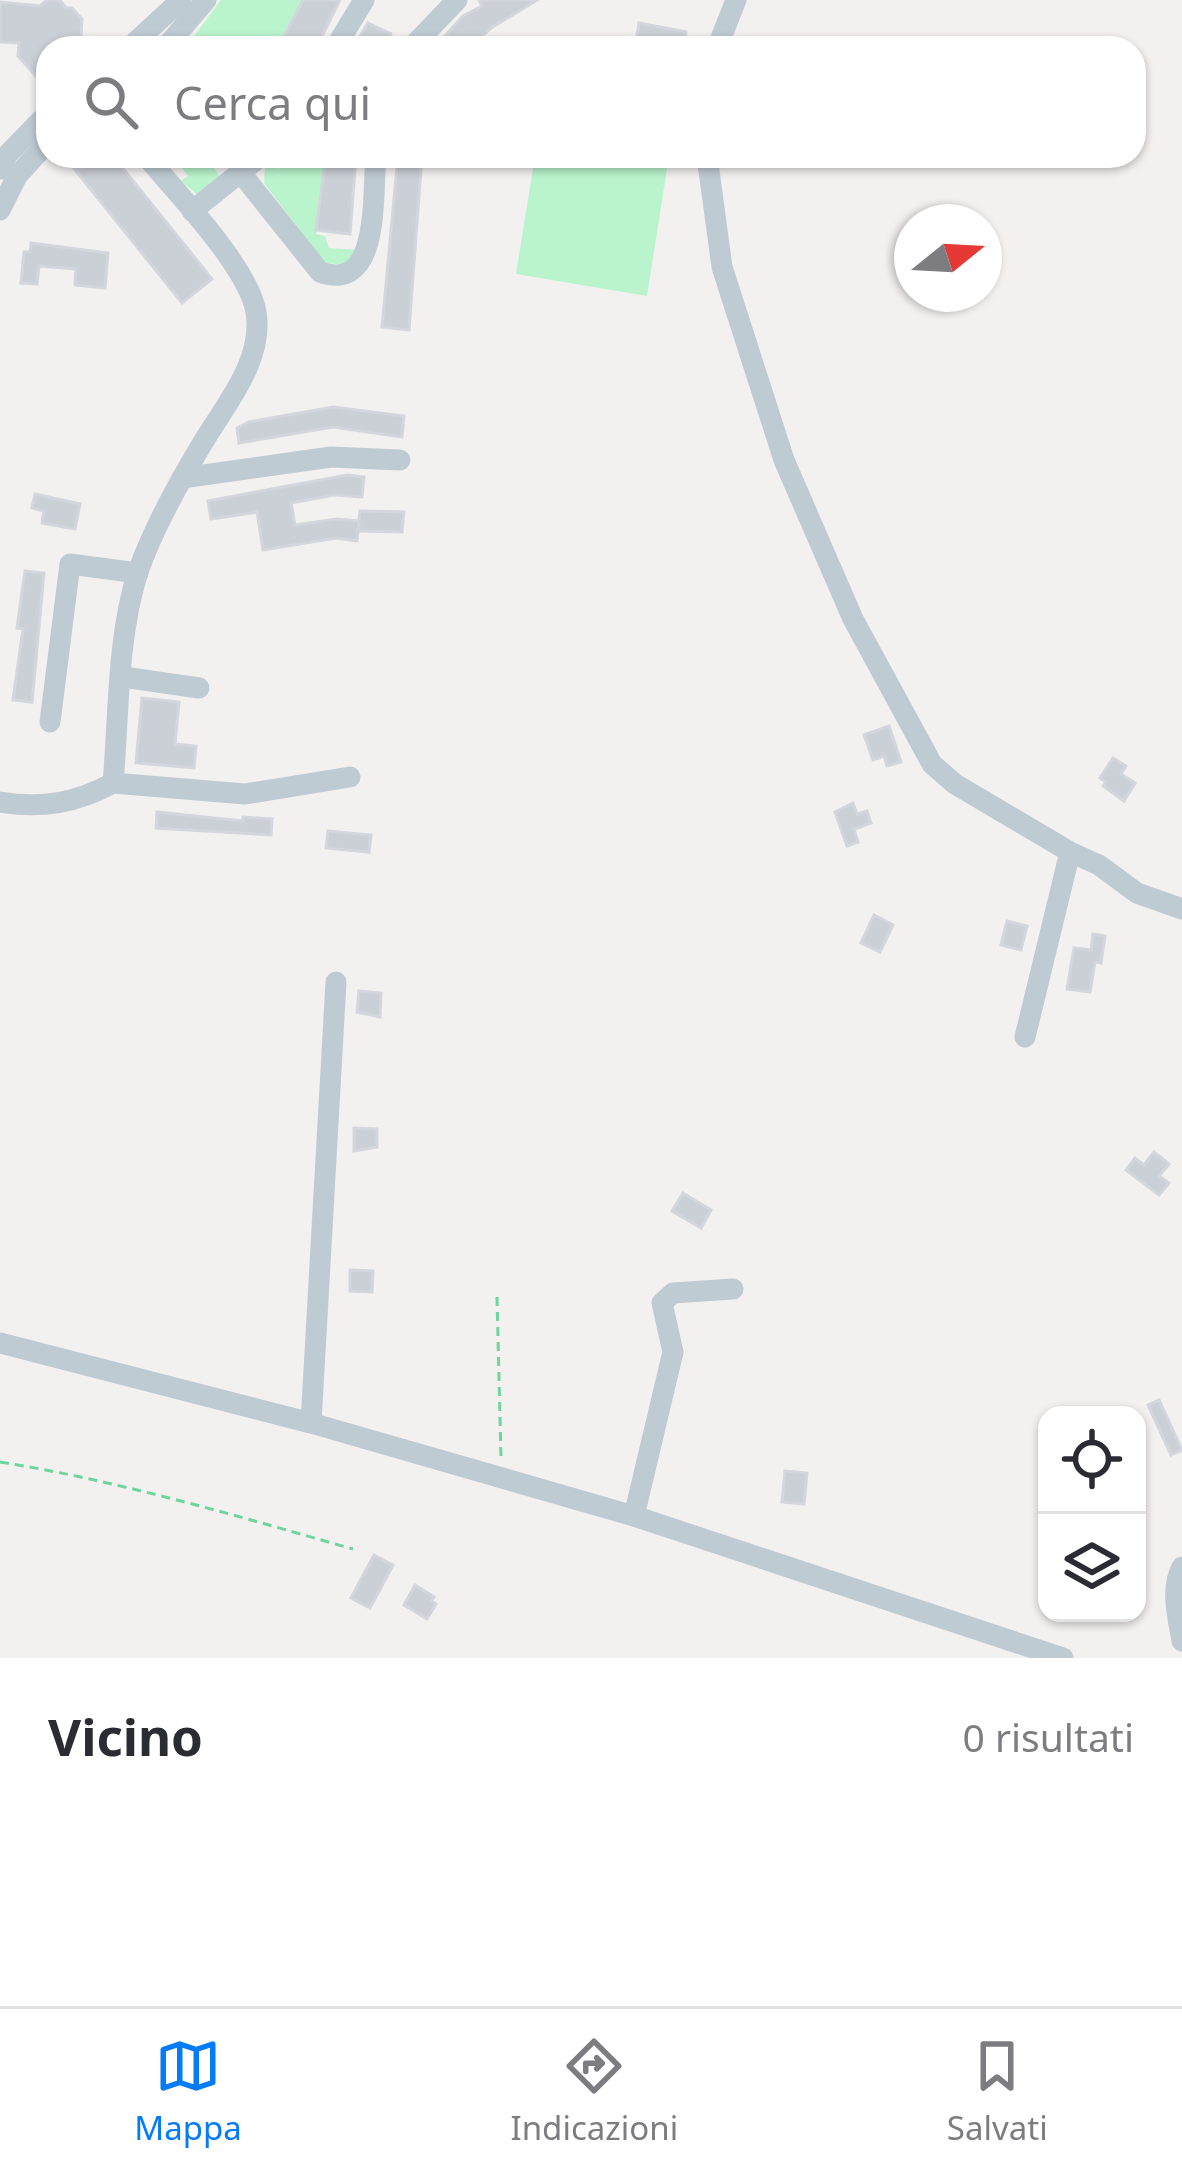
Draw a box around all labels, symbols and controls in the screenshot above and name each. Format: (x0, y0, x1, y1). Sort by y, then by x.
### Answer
search box (36, 36, 1146, 168)
icon: search (78, 69, 144, 135)
text: Cerca qui (174, 72, 371, 133)
north arrow (894, 204, 1002, 312)
map controls (1038, 1406, 1146, 1622)
button: locate (1038, 1406, 1146, 1514)
button: layers (1038, 1514, 1146, 1622)
text: Vicino (48, 1701, 203, 1771)
text: 0 risultati (962, 1710, 1134, 1763)
tab: Mappa (134, 2033, 242, 2150)
tab: Indicazioni (511, 2033, 678, 2150)
tab: Salvati (947, 2033, 1048, 2150)

